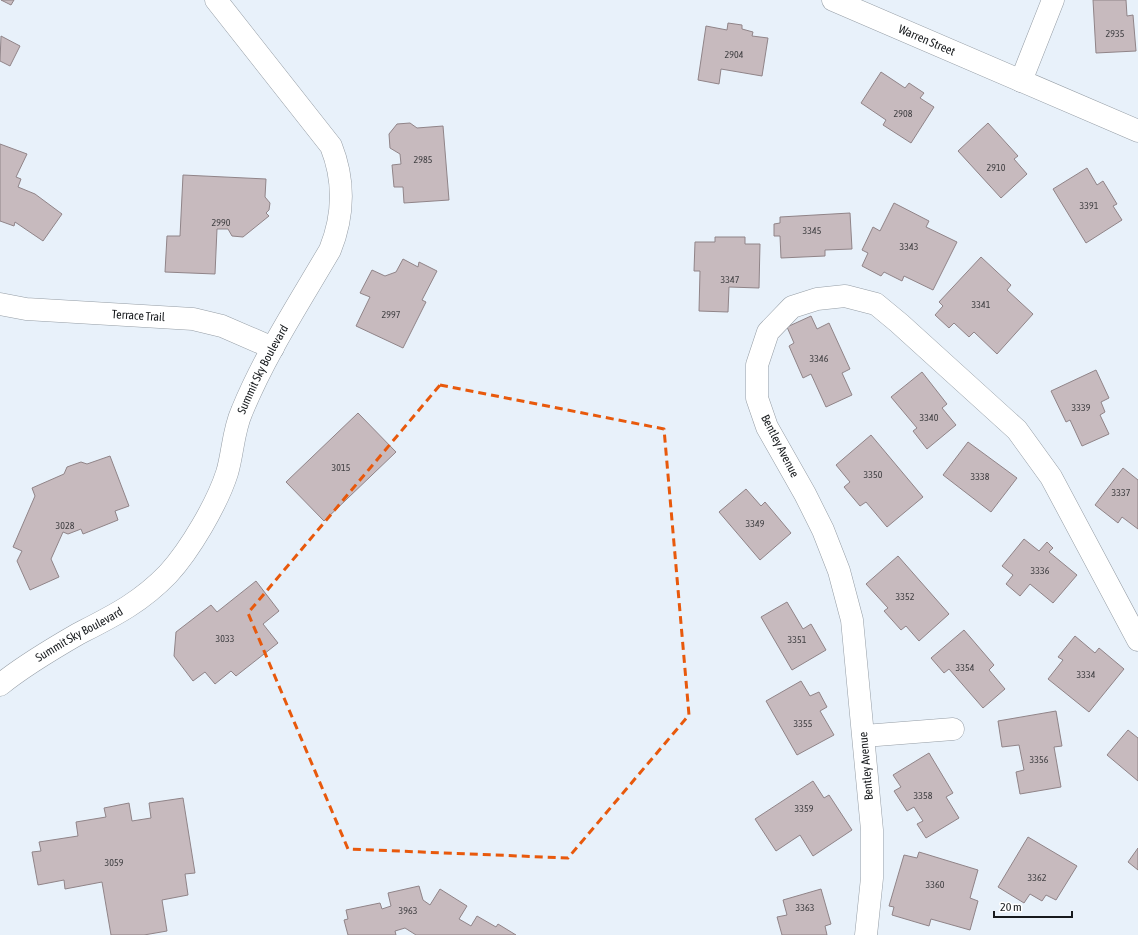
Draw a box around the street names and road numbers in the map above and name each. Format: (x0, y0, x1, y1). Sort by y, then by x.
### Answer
street label: Warren Street (896, 22, 958, 59)
street label: Terrace Trail (111, 307, 166, 324)
street label: Summit Sky Boulevard (235, 322, 291, 416)
street label: Bentley Avenue (758, 412, 802, 480)
street label: Summit Sky Boulevard (33, 604, 125, 665)
street label: Bentley Avenue (856, 731, 876, 801)

